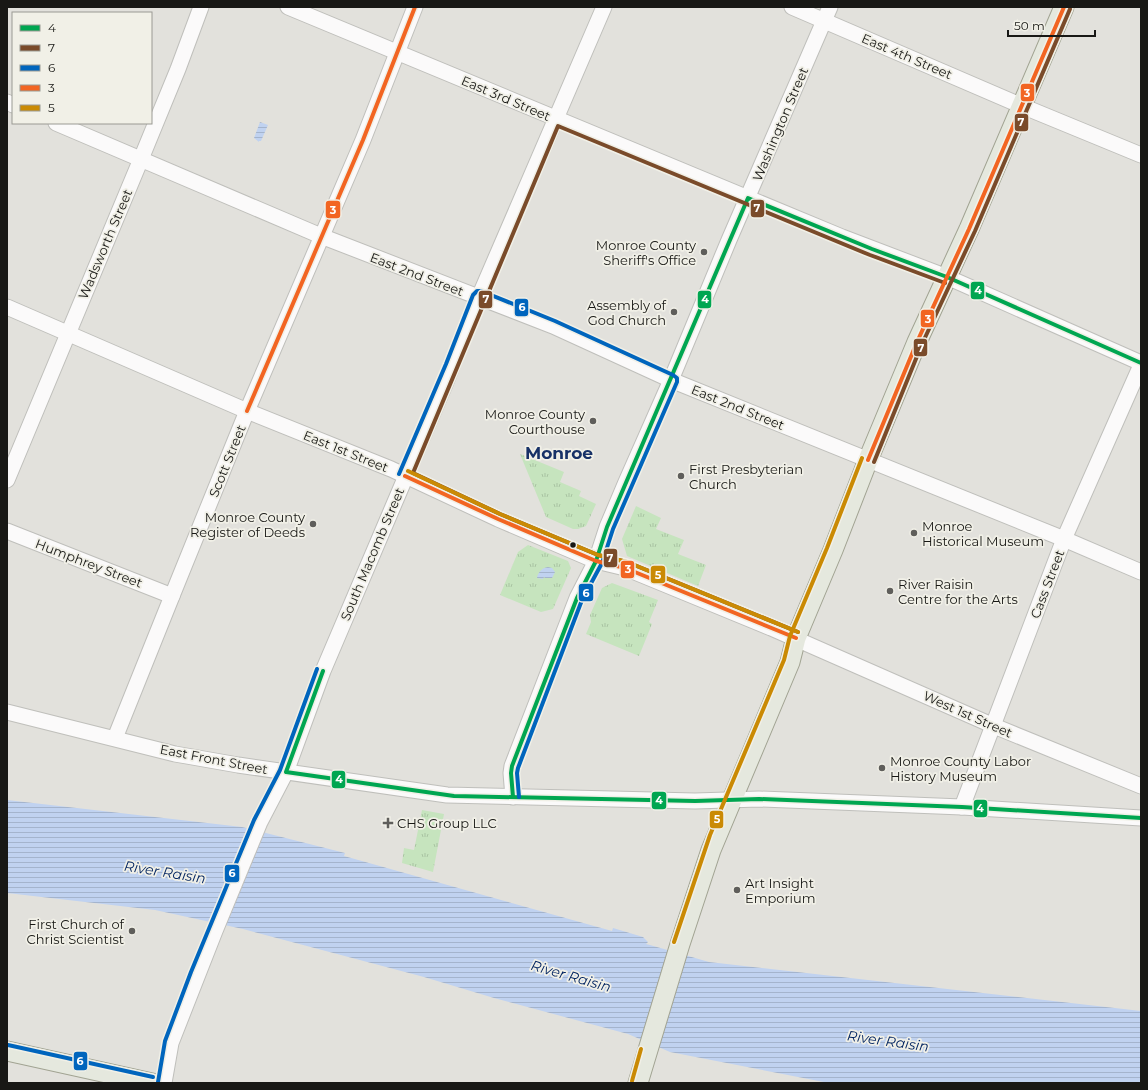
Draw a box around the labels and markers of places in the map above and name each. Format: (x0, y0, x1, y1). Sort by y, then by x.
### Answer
place label: Monroe County Sheriff's Office (596, 237, 697, 268)
marker: Monroe County Sheriff's Office (699, 247, 709, 257)
place label: Assembly of God Church (587, 297, 667, 328)
marker: Assembly of God Church (669, 307, 679, 317)
place label: Monroe County Courthouse (485, 406, 586, 437)
marker: Monroe County Courthouse (588, 416, 598, 426)
place label: First Presbyterian Church (689, 461, 803, 492)
marker: First Presbyterian Church (676, 471, 686, 481)
place label: Monroe County Register of Deeds (190, 509, 306, 540)
place label: Monroe Historical Museum (922, 518, 1044, 549)
marker: Monroe County Register of Deeds (308, 519, 318, 529)
marker: Monroe Historical Museum (909, 528, 919, 538)
unlabelled marker (568, 540, 578, 550)
place label: River Raisin Centre for the Arts (898, 576, 1018, 607)
marker: River Raisin Centre for the Arts (885, 586, 895, 596)
place label: Monroe County Labor History Museum (890, 753, 1031, 784)
marker: Monroe County Labor History Museum (877, 763, 887, 773)
place label: CHS Group LLC (397, 815, 497, 831)
marker: CHS Group LLC (382, 817, 394, 829)
place label: Art Insight Emporium (745, 875, 816, 906)
marker: Art Insight Emporium (732, 885, 742, 895)
place label: First Church of Christ Scientist (27, 916, 125, 947)
marker: First Church of Christ Scientist (127, 926, 137, 936)

